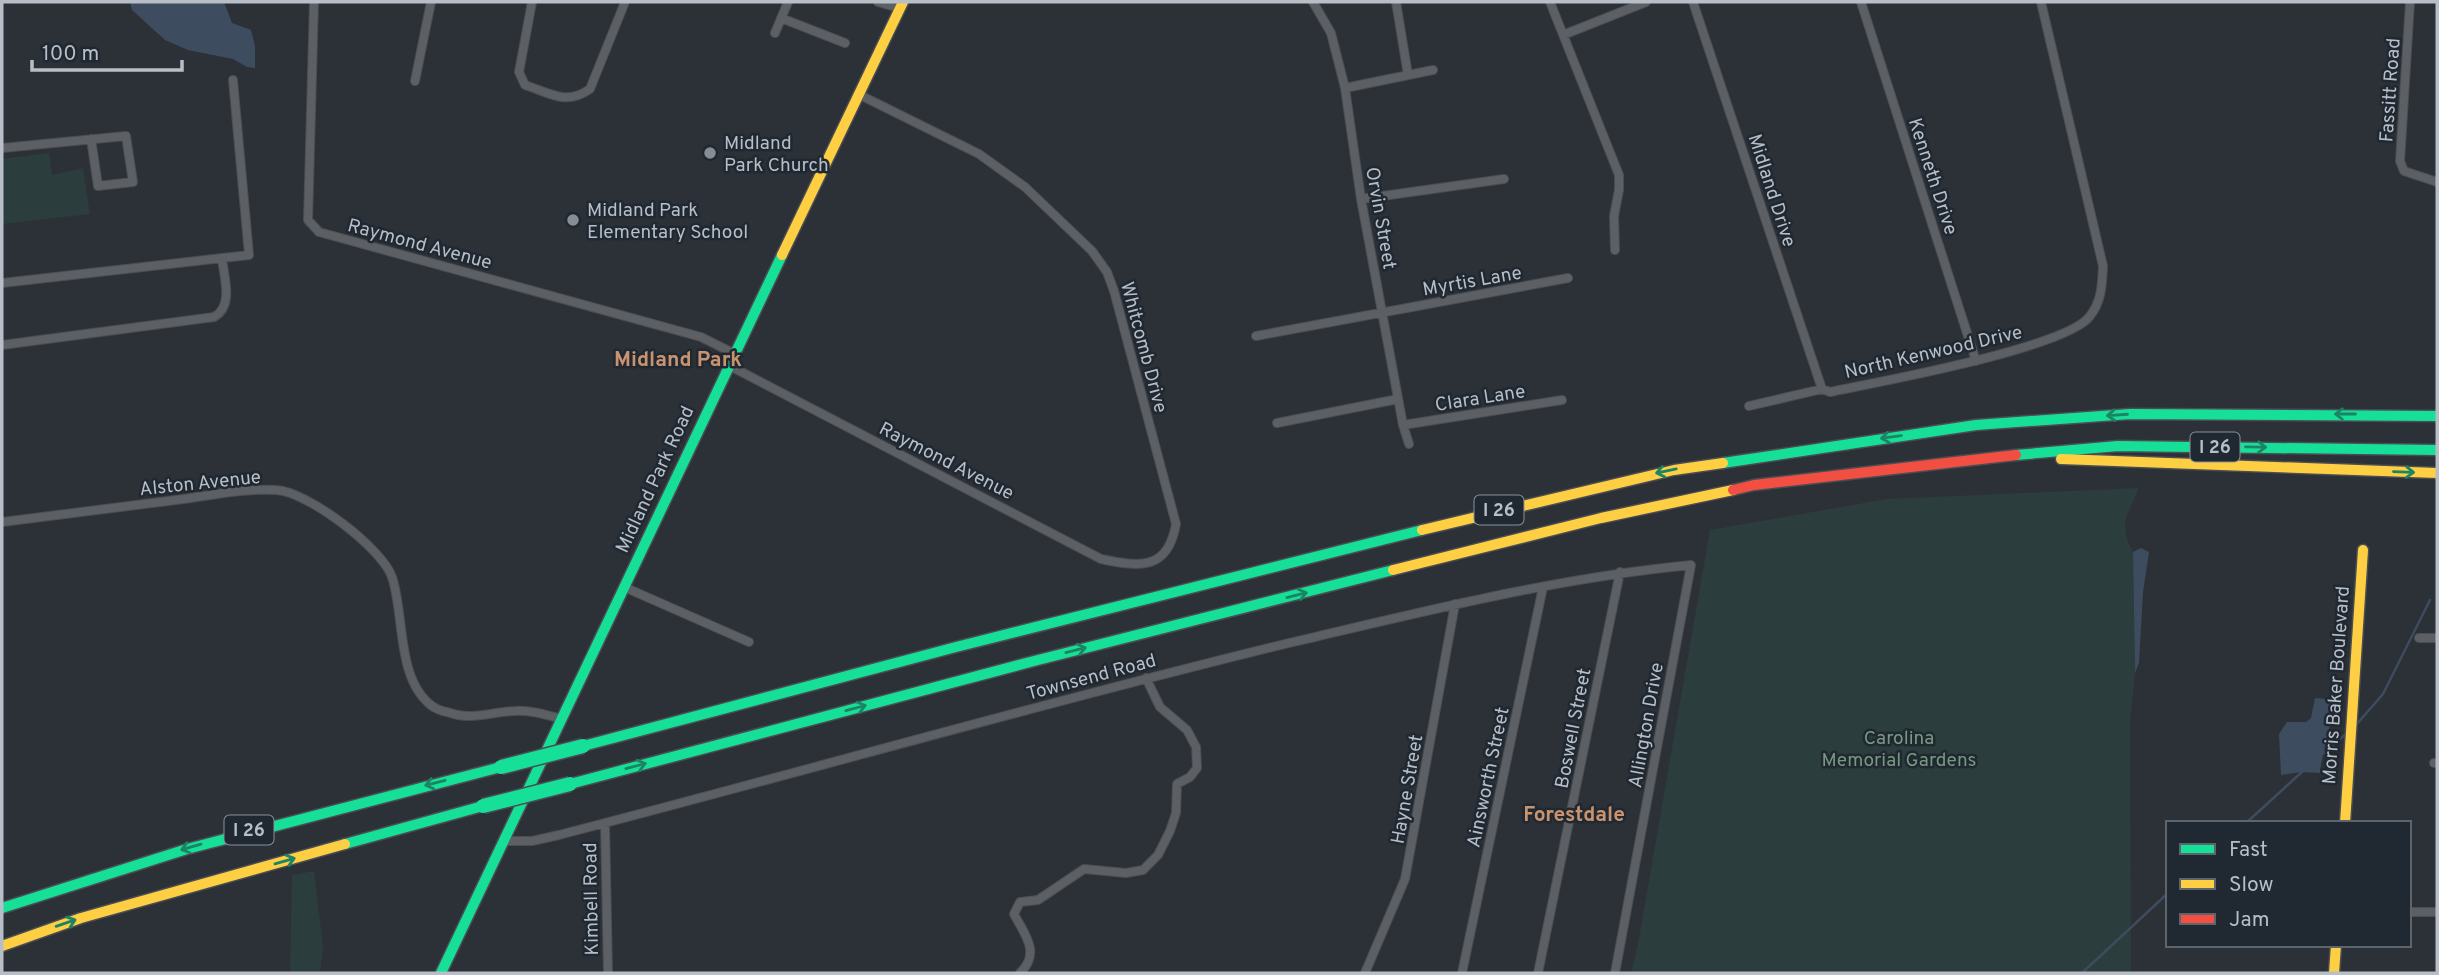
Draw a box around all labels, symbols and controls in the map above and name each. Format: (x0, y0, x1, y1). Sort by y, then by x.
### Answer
scale bar (32, 28, 182, 72)
street label: Fassitt Road (2375, 37, 2407, 143)
text: 100 m (42, 41, 99, 68)
street label: Kenneth Drive (1902, 115, 1962, 238)
street label: Midland Drive (1742, 131, 1801, 250)
place label: Midland Park Church (724, 132, 829, 178)
marker: Midland Park Church (702, 145, 718, 161)
street label: Orvin Street (1359, 165, 1401, 271)
place label: Midland Park Elementary School (587, 199, 748, 245)
marker: Midland Park Elementary School (565, 212, 581, 228)
street label: Raymond Avenue (345, 214, 494, 276)
street label: Myrtis Lane (1421, 261, 1524, 302)
street label: Whitcomb Drive (1114, 279, 1172, 416)
street label: North Kenwood Drive (1842, 321, 2025, 385)
district label: Midland Park (614, 347, 742, 374)
street label: Clara Lane (1433, 380, 1527, 418)
street label: Midland Park Road (611, 402, 700, 557)
one-way arrow (2333, 407, 2356, 421)
one-way arrow (2106, 409, 2129, 422)
street label: Raymond Avenue (875, 417, 1018, 506)
one-way arrow (1880, 430, 1903, 443)
road number: I 26 (2190, 432, 2240, 462)
one-way arrow (2245, 441, 2268, 454)
one-way arrow (1655, 465, 1678, 479)
one-way arrow (2392, 465, 2415, 479)
street label: Alston Avenue (138, 466, 262, 502)
road number: I 26 (1474, 496, 1524, 524)
street label: Morris Baker Boulevard (2318, 585, 2356, 785)
one-way arrow (1285, 588, 1308, 601)
one-way arrow (1064, 643, 1087, 656)
street label: Townsend Road (1024, 649, 1159, 707)
street label: Allington Drive (1624, 661, 1670, 790)
street label: Boswell Street (1551, 666, 1597, 791)
one-way arrow (844, 701, 867, 714)
street label: Ainsworth Street (1462, 705, 1516, 850)
park label: Carolina Memorial Gardens (1821, 727, 1977, 773)
street label: Hayne Street (1387, 733, 1429, 846)
one-way arrow (624, 759, 647, 772)
one-way arrow (424, 777, 447, 791)
district label: Forestdale (1523, 802, 1625, 829)
road number: I 26 (224, 816, 274, 844)
legend (2166, 821, 2411, 947)
text: Fast (2229, 837, 2268, 864)
one-way arrow (181, 842, 203, 855)
street label: Kimbell Road (579, 842, 605, 956)
one-way arrow (274, 854, 296, 867)
text: Slow (2229, 872, 2274, 899)
text: Jam (2229, 907, 2270, 934)
one-way arrow (55, 916, 77, 928)

